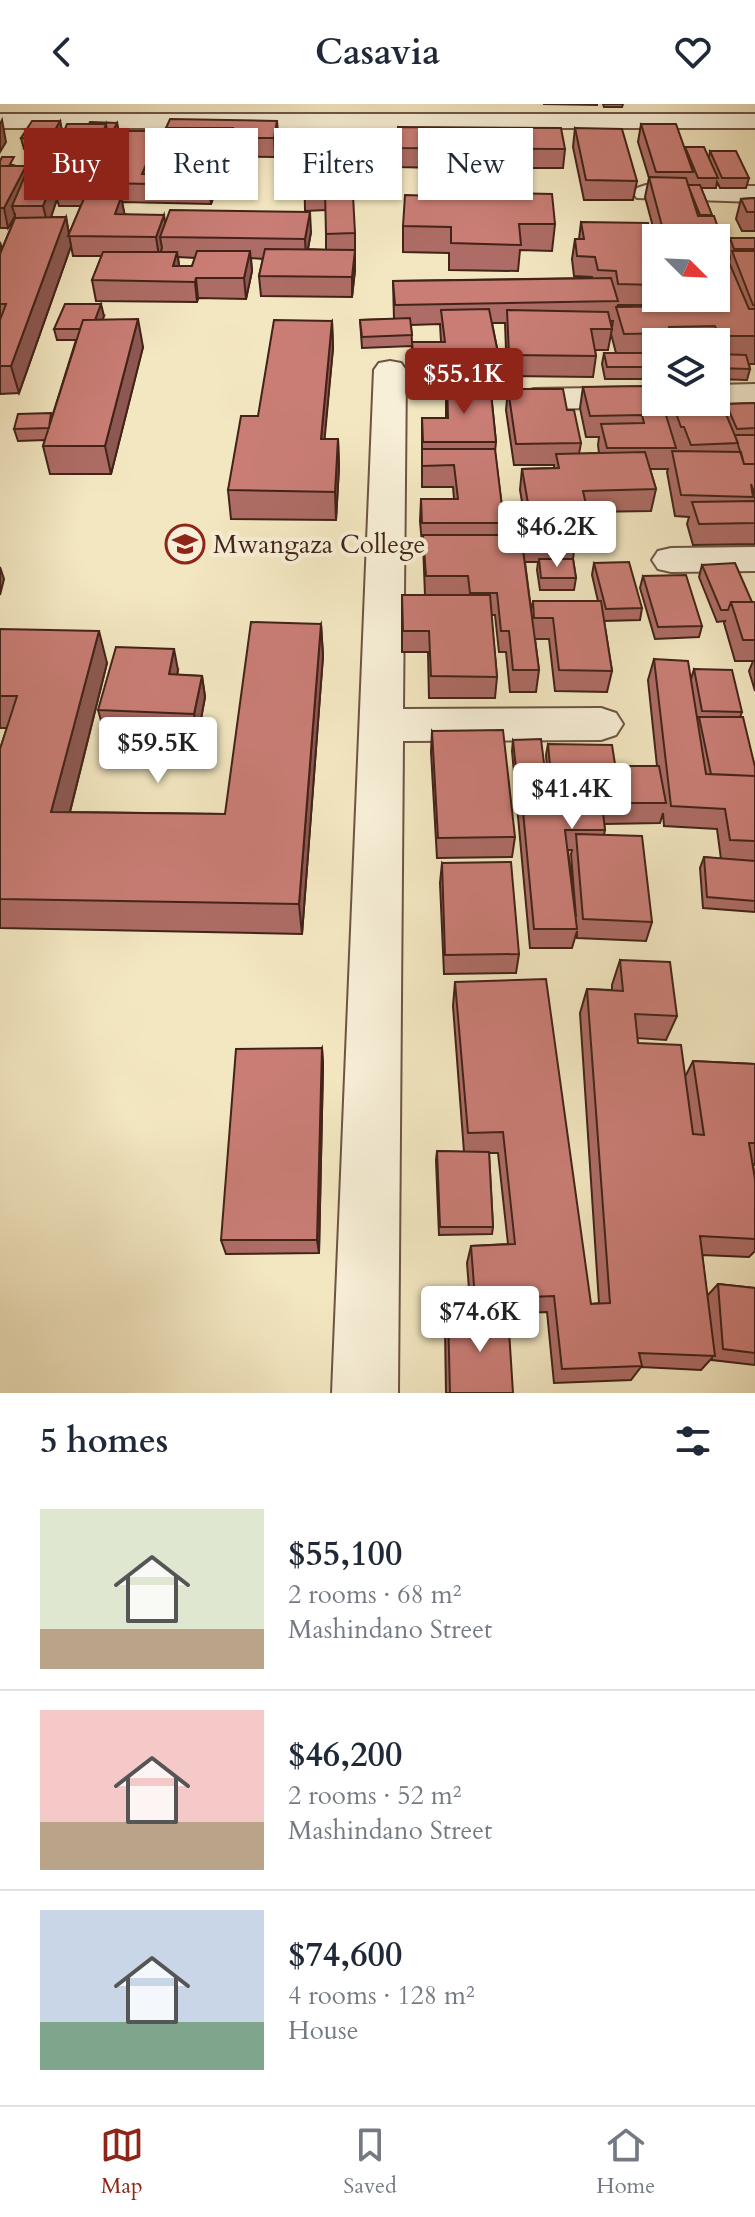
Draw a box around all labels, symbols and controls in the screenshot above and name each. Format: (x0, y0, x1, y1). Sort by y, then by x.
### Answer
text: Casavia (315, 28, 440, 77)
icon: back (40, 30, 84, 74)
icon: heart (671, 30, 715, 74)
chip: Buy (24, 128, 129, 200)
chip: Rent (145, 128, 258, 200)
chip: Filters (274, 128, 402, 200)
chip: New (418, 128, 533, 200)
north arrow (642, 224, 730, 312)
map controls (642, 224, 730, 416)
button: layers (642, 328, 730, 416)
pin: $55.1K (399, 348, 529, 416)
text: $55.1K (423, 356, 505, 391)
pin: $46.2K (492, 501, 622, 569)
text: $46.2K (516, 509, 598, 544)
school or university icon: Mwangaza College (164, 523, 206, 565)
place label: Mwangaza College (213, 527, 425, 562)
pin: $59.5K (93, 717, 223, 785)
text: $59.5K (117, 725, 199, 760)
pin: $41.4K (507, 763, 637, 831)
text: $41.4K (531, 771, 613, 806)
pin: $74.6K (415, 1286, 545, 1354)
text: $74.6K (439, 1294, 521, 1329)
text: 5 homes (40, 1418, 168, 1464)
icon: filters (671, 1419, 715, 1463)
text: $55,100 (288, 1531, 402, 1577)
icon: home (104, 1541, 200, 1637)
text: 2 rooms · 68 m² (288, 1577, 461, 1612)
text: Mashindano Street (288, 1612, 492, 1647)
text: $46,200 (288, 1732, 402, 1778)
icon: home (104, 1742, 200, 1838)
text: 2 rooms · 52 m² (288, 1778, 461, 1813)
text: Mashindano Street (288, 1813, 492, 1848)
text: $74,600 (288, 1932, 402, 1978)
icon: home (104, 1942, 200, 2038)
text: 4 rooms · 128 m² (288, 1978, 475, 2013)
text: House (288, 2013, 359, 2048)
tab: Map (100, 2123, 144, 2201)
tab: Saved (343, 2123, 397, 2201)
tab: Home (596, 2123, 655, 2201)

